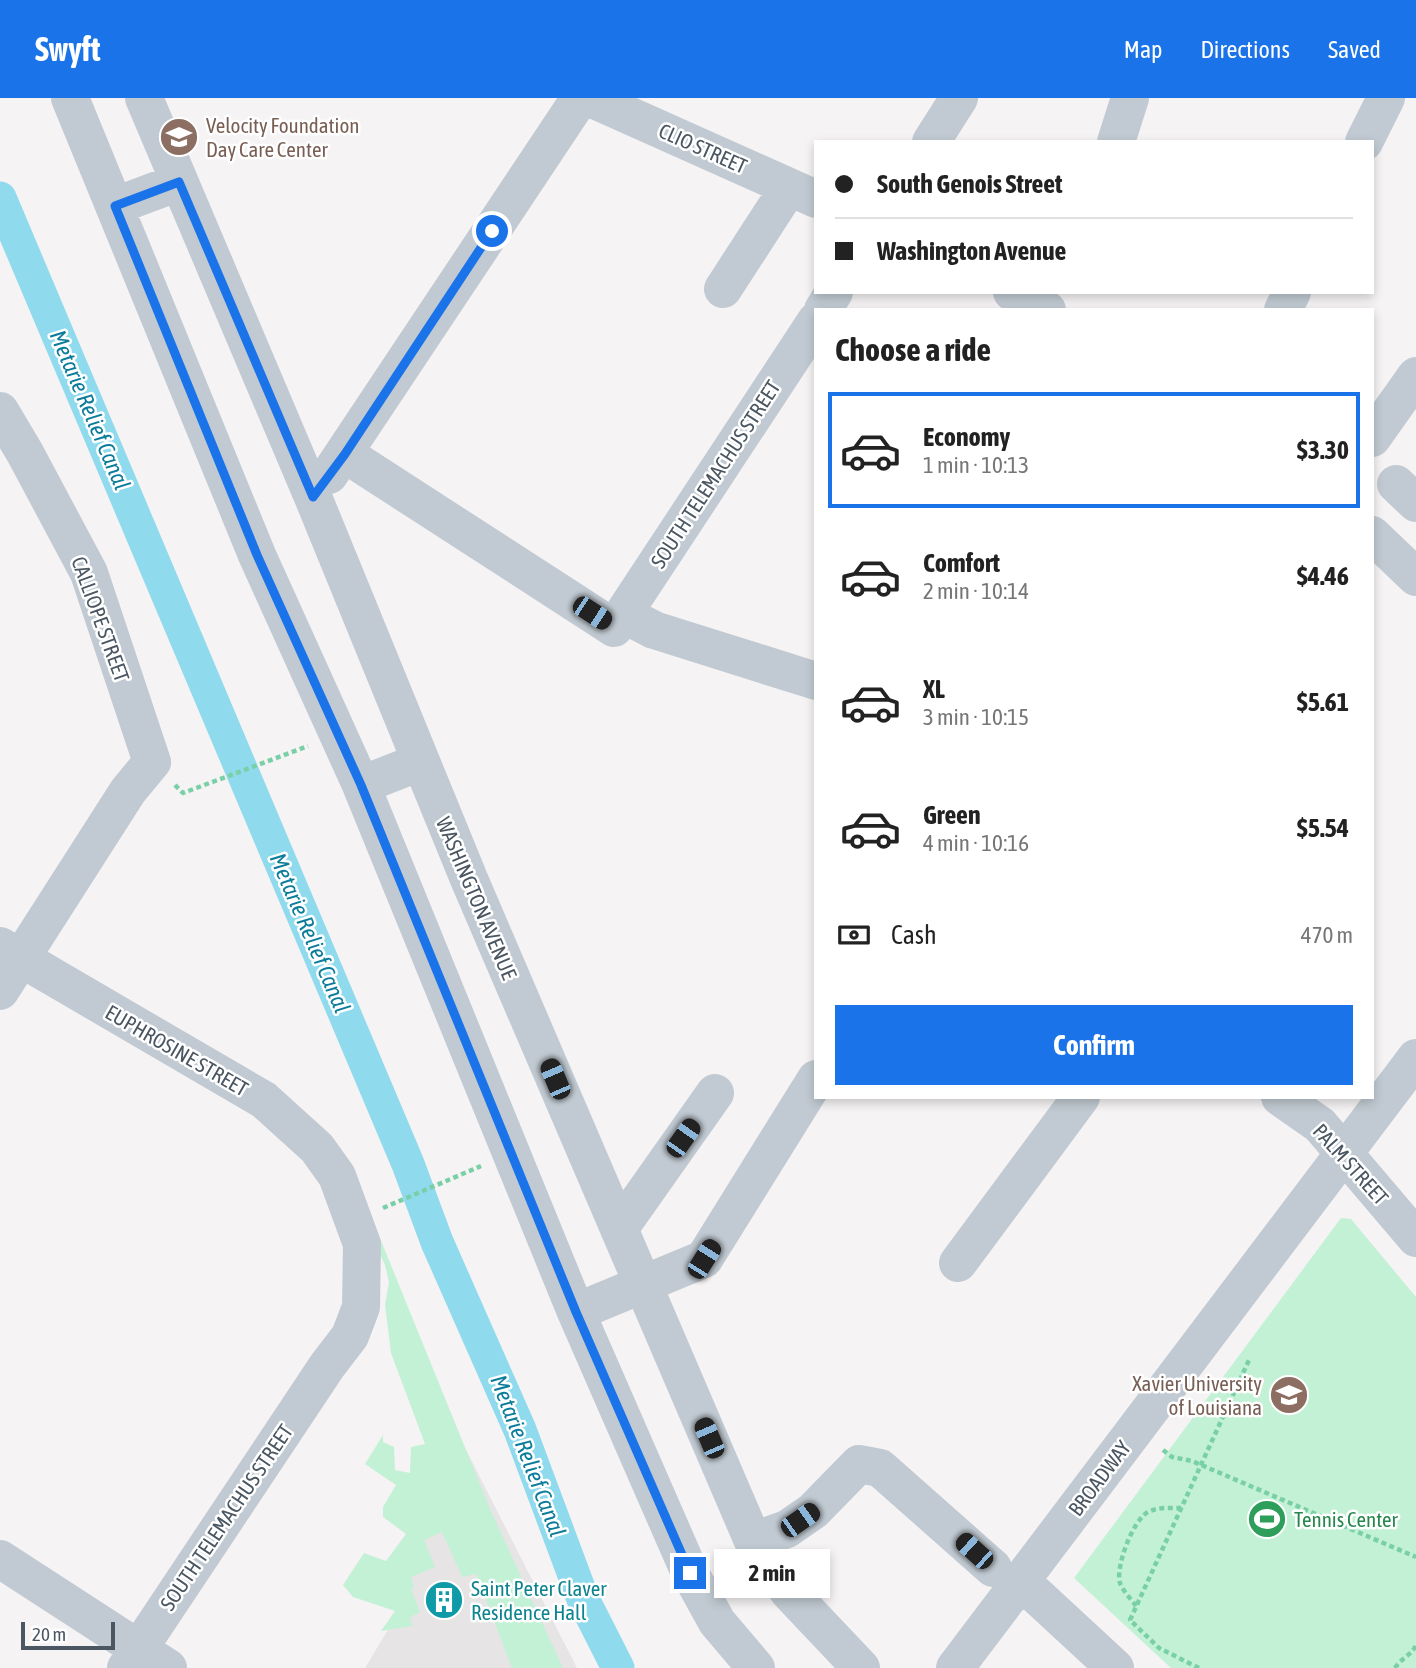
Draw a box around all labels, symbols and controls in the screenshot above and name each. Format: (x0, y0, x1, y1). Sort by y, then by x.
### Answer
text: Swyft (35, 30, 100, 68)
text: Map (1124, 36, 1162, 63)
text: Directions (1200, 36, 1290, 63)
text: Saved (1328, 36, 1381, 63)
place label: Velocity Foundation Day Care Center (206, 113, 360, 161)
school or university icon: Velocity Foundation Day Care Center (158, 116, 200, 158)
street label: CLIO STREET (655, 118, 751, 178)
text: South Genois Street (877, 169, 1063, 199)
route start (476, 215, 508, 247)
text: Washington Avenue (877, 236, 1066, 266)
water label: Metarie Relief Canal (45, 326, 135, 494)
text: Choose a ride (835, 331, 991, 368)
street label: SOUTH TELEMACHUS STREET (645, 376, 785, 572)
icon: car (839, 419, 902, 482)
text: Economy (923, 422, 1010, 452)
text: $3.30 (1297, 435, 1349, 465)
text: 1 min · 10:13 (923, 452, 1029, 478)
icon: car (839, 545, 902, 608)
text: Comfort (923, 548, 1000, 578)
street label: CALLIOPE STREET (67, 553, 135, 685)
text: $4.46 (1297, 561, 1349, 591)
text: 2 min · 10:14 (923, 578, 1029, 604)
car (569, 593, 616, 633)
icon: car (839, 671, 902, 734)
text: XL (923, 674, 945, 704)
text: $5.61 (1297, 687, 1349, 717)
text: 3 min · 10:15 (923, 704, 1029, 730)
icon: car (839, 797, 902, 860)
text: Green (923, 800, 981, 830)
street label: WASHINGTON AVENUE (432, 813, 522, 983)
text: $5.54 (1297, 813, 1349, 843)
text: 4 min · 10:16 (923, 830, 1029, 856)
water label: Metarie Relief Canal (265, 849, 355, 1017)
icon: cash (835, 916, 873, 954)
text: Cash (891, 920, 937, 950)
text: 470 m (1301, 922, 1353, 948)
street label: EUPHROSINE STREET (102, 1000, 252, 1100)
button: Confirm (835, 1005, 1353, 1085)
car (538, 1056, 573, 1102)
car (663, 1115, 704, 1161)
street label: PALM STREET (1308, 1119, 1394, 1209)
car (684, 1236, 725, 1282)
place label: Xavier University of Louisiana (1132, 1371, 1262, 1419)
water label: Metarie Relief Canal (485, 1372, 571, 1540)
school or university icon: Xavier University of Louisiana (1268, 1374, 1310, 1416)
car (692, 1415, 727, 1461)
street label: SOUTH TELEMACHUS STREET (155, 1420, 297, 1614)
street label: BROADWAY (1063, 1435, 1135, 1520)
sports icon: Tennis Center (1246, 1498, 1288, 1540)
car (777, 1499, 824, 1541)
place label: Tennis Center (1294, 1507, 1399, 1531)
car (952, 1529, 997, 1573)
callout: 2 min (714, 1548, 830, 1598)
route end (674, 1557, 706, 1589)
text: 2 min (749, 1560, 795, 1586)
place label: Saint Peter Claver Residence Hall (471, 1576, 607, 1624)
building icon: Saint Peter Claver Residence Hall (423, 1579, 465, 1621)
scale bar (21, 1619, 116, 1651)
text: 20 m (32, 1623, 66, 1645)

